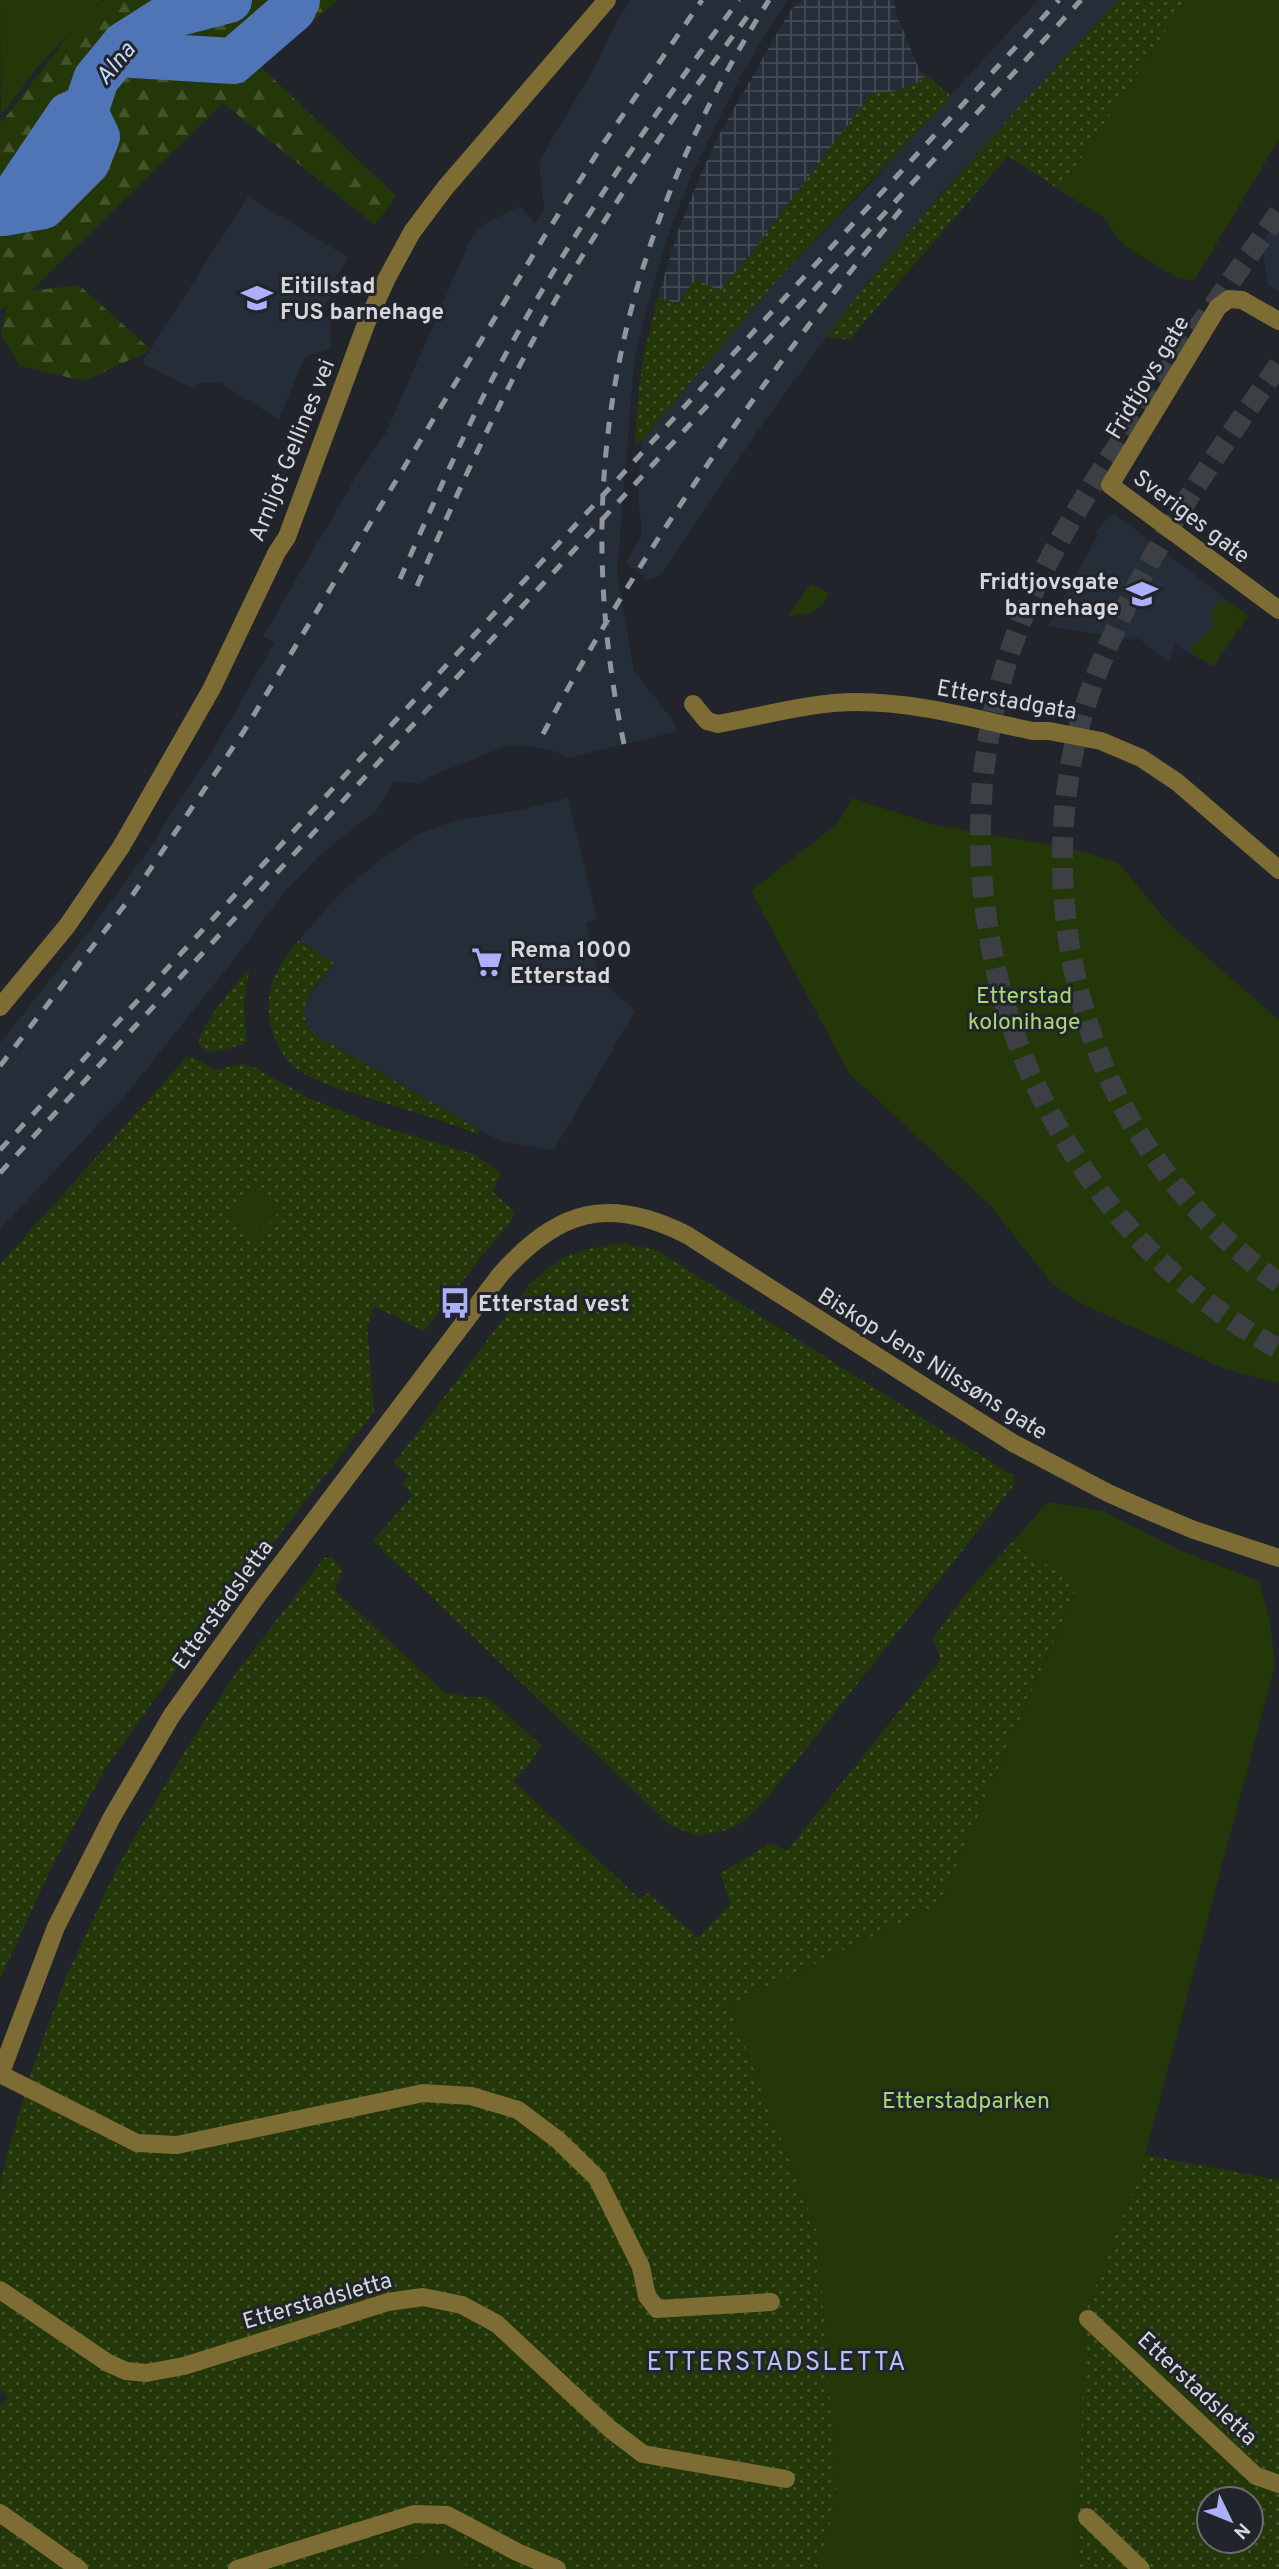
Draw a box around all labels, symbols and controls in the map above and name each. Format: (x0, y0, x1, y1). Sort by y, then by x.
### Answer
water label: Alna (90, 36, 144, 92)
place label: Eitillstad FUS barnehage (280, 273, 444, 328)
school or university icon: Eitillstad FUS barnehage (240, 281, 274, 315)
street label: Fridtjovs gate (1101, 311, 1197, 445)
street label: Arnljot Gellines vei (243, 355, 343, 546)
street label: Sveriges gate (1126, 465, 1255, 571)
place label: Fridtjovsgate barnehage (979, 569, 1119, 624)
school or university icon: Fridtjovsgate barnehage (1125, 577, 1159, 611)
street label: Etterstadgata (934, 675, 1079, 728)
place label: Rema 1000 Etterstad (510, 937, 632, 992)
supermarket icon: Rema 1000 Etterstad (470, 945, 504, 979)
park label: Etterstad kolonihage (968, 983, 1080, 1038)
street label: Biskop Jens Nilssøns gate (811, 1282, 1052, 1448)
bus stop icon: Etterstad vest (438, 1286, 472, 1320)
place label: Etterstad vest (478, 1291, 629, 1320)
street label: Etterstadsletta (167, 1535, 281, 1676)
park label: Etterstadparken (882, 2088, 1050, 2117)
street label: Etterstadsletta (240, 2267, 396, 2338)
street label: Etterstadsletta (1130, 2327, 1263, 2453)
district label: ETTERSTADSLETTA (646, 2347, 908, 2380)
north arrow (1195, 2485, 1265, 2555)
text: N (1228, 2517, 1254, 2543)

